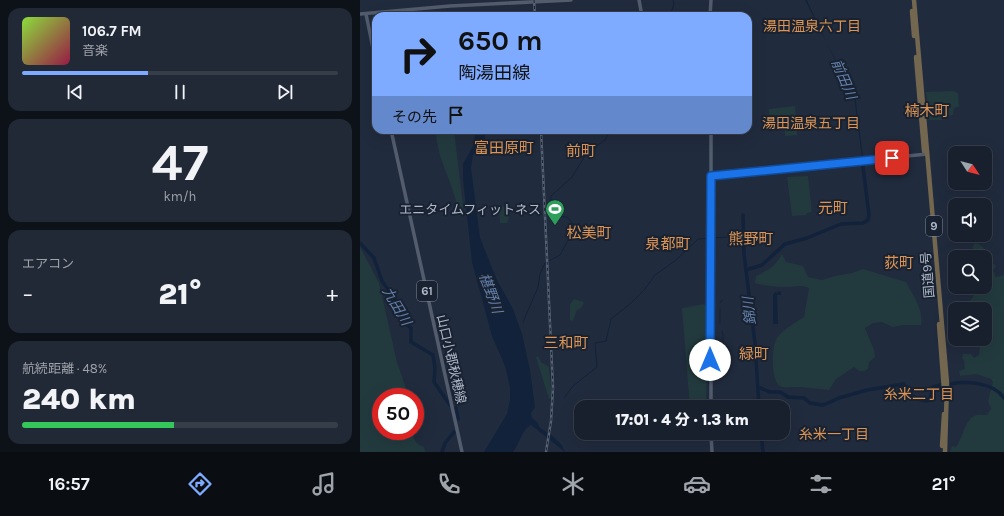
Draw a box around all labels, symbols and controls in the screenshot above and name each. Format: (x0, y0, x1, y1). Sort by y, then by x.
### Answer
district label: 湯田温泉六丁目 (763, 18, 861, 35)
text: 106.7 FM (82, 22, 142, 40)
text: 650 m (458, 24, 543, 57)
icon: right (392, 28, 444, 80)
text: 音楽 (82, 43, 108, 58)
water label: 前田川 (828, 57, 860, 104)
text: 陶湯田線 (458, 62, 530, 84)
icon: previous (64, 81, 86, 103)
icon: pause (169, 81, 191, 103)
icon: next (274, 81, 296, 103)
district label: 楠木町 (904, 102, 950, 120)
icon: arrive (445, 104, 467, 126)
text: その先 (392, 108, 437, 126)
district label: 湯田温泉五丁目 (762, 115, 860, 132)
text: 47 (152, 132, 208, 193)
district label: 富田原町 (474, 139, 534, 157)
pin (875, 141, 909, 175)
district label: 前町 (566, 142, 596, 160)
north arrow (948, 146, 992, 190)
map controls (948, 146, 992, 346)
icon: arrive (881, 147, 903, 169)
text: km/h (164, 189, 196, 204)
sports icon: エニタイムフィットネス (544, 198, 566, 226)
button: sound (948, 198, 992, 242)
district label: 元町 (818, 199, 848, 217)
place label: エニタイムフィットネス (399, 202, 541, 217)
road number: 9 (926, 216, 942, 236)
district label: 松美町 (566, 224, 612, 242)
district label: 熊野町 (728, 230, 774, 248)
district label: 泉都町 (645, 235, 691, 253)
button: search (948, 250, 992, 294)
street label: 国道9号 (918, 251, 937, 299)
district label: 荻町 (884, 254, 914, 272)
text: エアコン (22, 256, 74, 271)
water label: 椹野川 (475, 271, 506, 318)
text: 21° (158, 276, 202, 312)
text: − (22, 281, 34, 307)
text: + (326, 281, 338, 307)
road number: 61 (417, 281, 437, 301)
water label: 九田川 (378, 284, 416, 330)
water label: 錦川 (739, 294, 759, 326)
button: layers (948, 302, 992, 346)
street label: 山口小郡秋穂線 (434, 313, 469, 405)
district label: 三和町 (543, 334, 589, 352)
position arrow (689, 339, 731, 381)
district label: 緑町 (739, 345, 769, 363)
text: 航続距離 · 48% (22, 361, 107, 376)
text: 240 km (22, 381, 136, 417)
district label: 糸米二丁目 (884, 386, 954, 403)
speed limit sign: 50 (372, 388, 424, 440)
text: 17:01 · 4 分 · 1.3 km (615, 411, 749, 429)
district label: 糸米一丁目 (799, 426, 869, 443)
icon: directions (186, 470, 214, 498)
icon: music (310, 470, 338, 498)
icon: phone (435, 470, 463, 498)
icon: climate (559, 470, 587, 498)
icon: car (683, 470, 711, 498)
icon: filters (807, 470, 835, 498)
text: 16:57 (48, 473, 90, 495)
text: 21° (932, 473, 956, 495)

